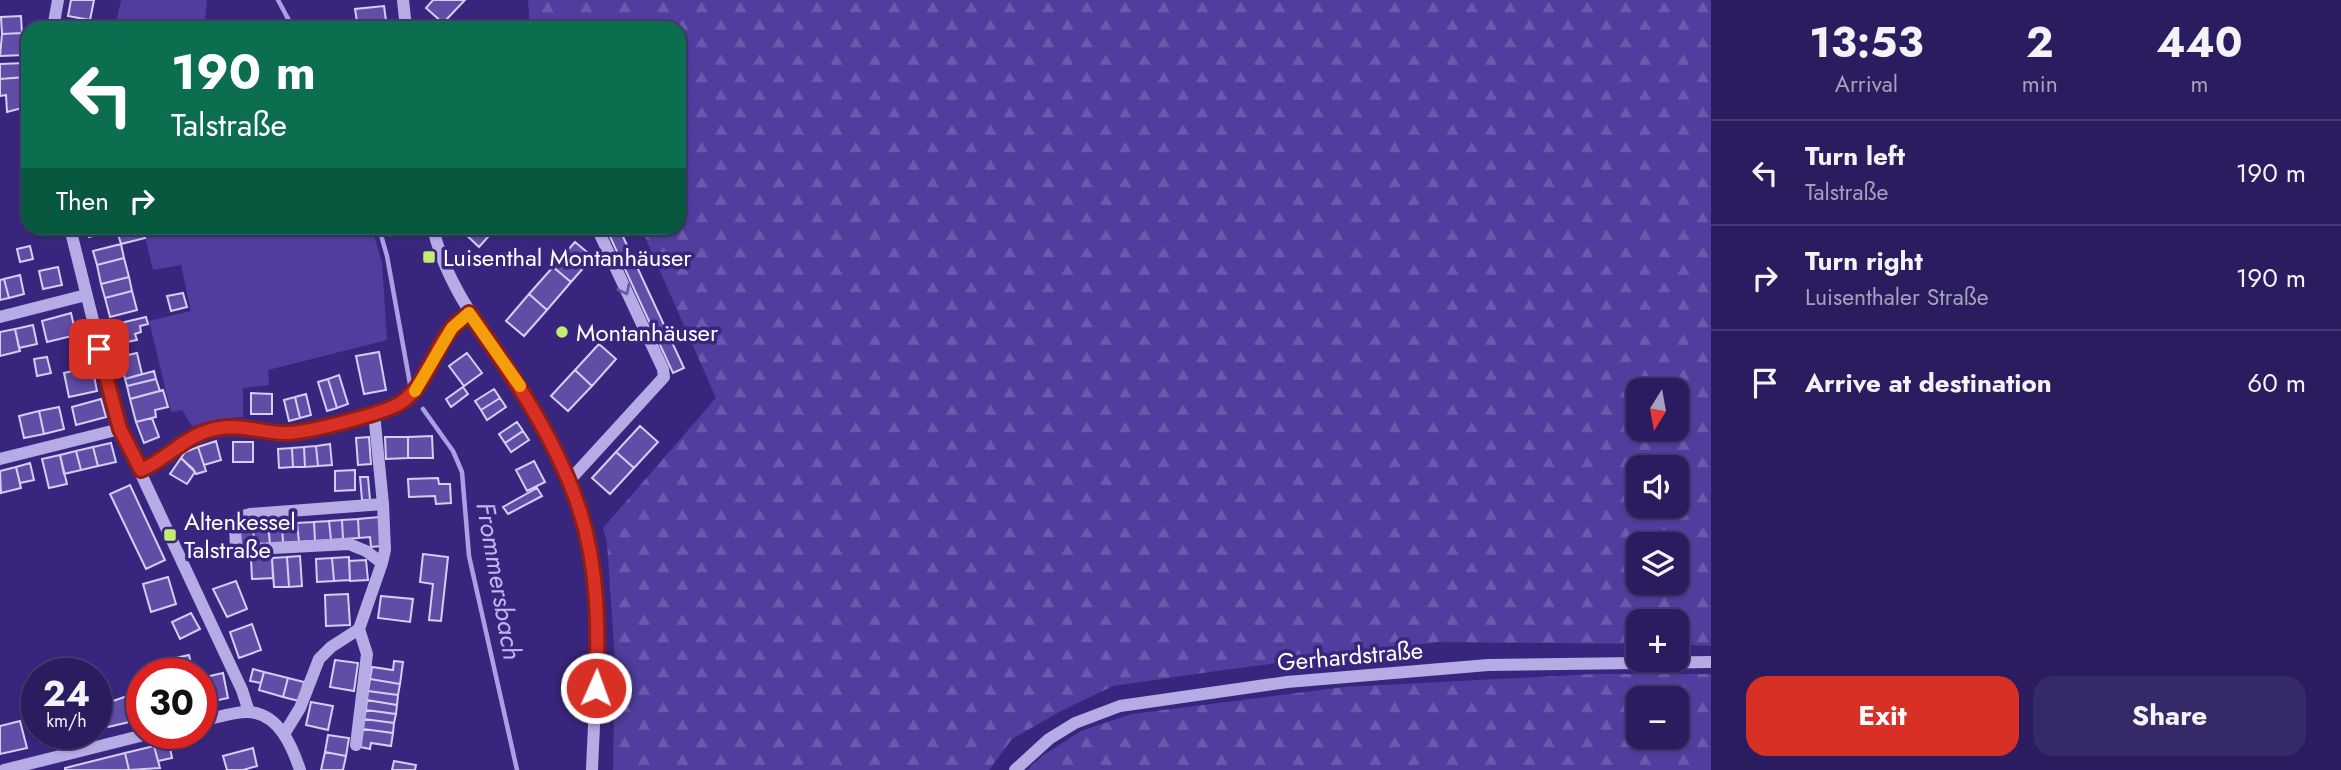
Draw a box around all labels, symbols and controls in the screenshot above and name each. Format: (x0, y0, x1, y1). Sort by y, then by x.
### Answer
text: 13:53 (1809, 12, 1924, 73)
text: 2 (2026, 12, 2054, 73)
text: 440 (2156, 12, 2243, 73)
text: 190 m (171, 37, 316, 107)
icon: left (56, 49, 147, 140)
text: Arrival (1835, 67, 1898, 101)
text: min (2022, 67, 2058, 101)
text: m (2190, 67, 2208, 101)
text: Talstraße (171, 102, 287, 148)
text: Turn left (1805, 137, 1905, 175)
icon: left (1746, 154, 1784, 192)
text: 190 m (2236, 154, 2306, 192)
text: Talstraße (1805, 175, 1888, 209)
text: Then (56, 182, 109, 220)
icon: right (123, 182, 161, 220)
place label: Luisenthal Montanhäuser (443, 240, 692, 275)
text: Turn right (1805, 242, 1923, 280)
marker: Luisenthal Montanhäuser (421, 249, 437, 265)
icon: right (1746, 259, 1784, 297)
text: 190 m (2236, 259, 2306, 297)
text: Luisenthaler Straße (1805, 280, 1989, 314)
one-way arrow (616, 283, 630, 295)
place label: Montanhäuser (576, 315, 719, 350)
pin (69, 319, 129, 379)
marker: Montanhäuser (554, 324, 570, 340)
icon: arrive (80, 330, 118, 368)
icon: arrive (1746, 364, 1784, 402)
text: Arrive at destination (1805, 364, 2052, 402)
text: 60 m (2247, 364, 2306, 402)
north arrow (1626, 378, 1689, 441)
map controls (1626, 378, 1689, 749)
button: sound (1626, 455, 1689, 518)
water label: Frommersbach (466, 499, 532, 663)
place label: Altenkessel Talstraße (184, 504, 296, 567)
marker: Altenkessel Talstraße (162, 527, 178, 543)
button: layers (1626, 532, 1689, 595)
button: + (1626, 609, 1689, 672)
street label: Gerhardstraße (1276, 632, 1424, 680)
position arrow (559, 651, 633, 725)
speed limit sign: 30 (126, 658, 217, 749)
text: 24 (43, 669, 90, 719)
button: Exit (1746, 676, 2019, 756)
button: Share (2033, 676, 2306, 756)
button: − (1626, 686, 1689, 749)
text: km/h (46, 708, 87, 734)

